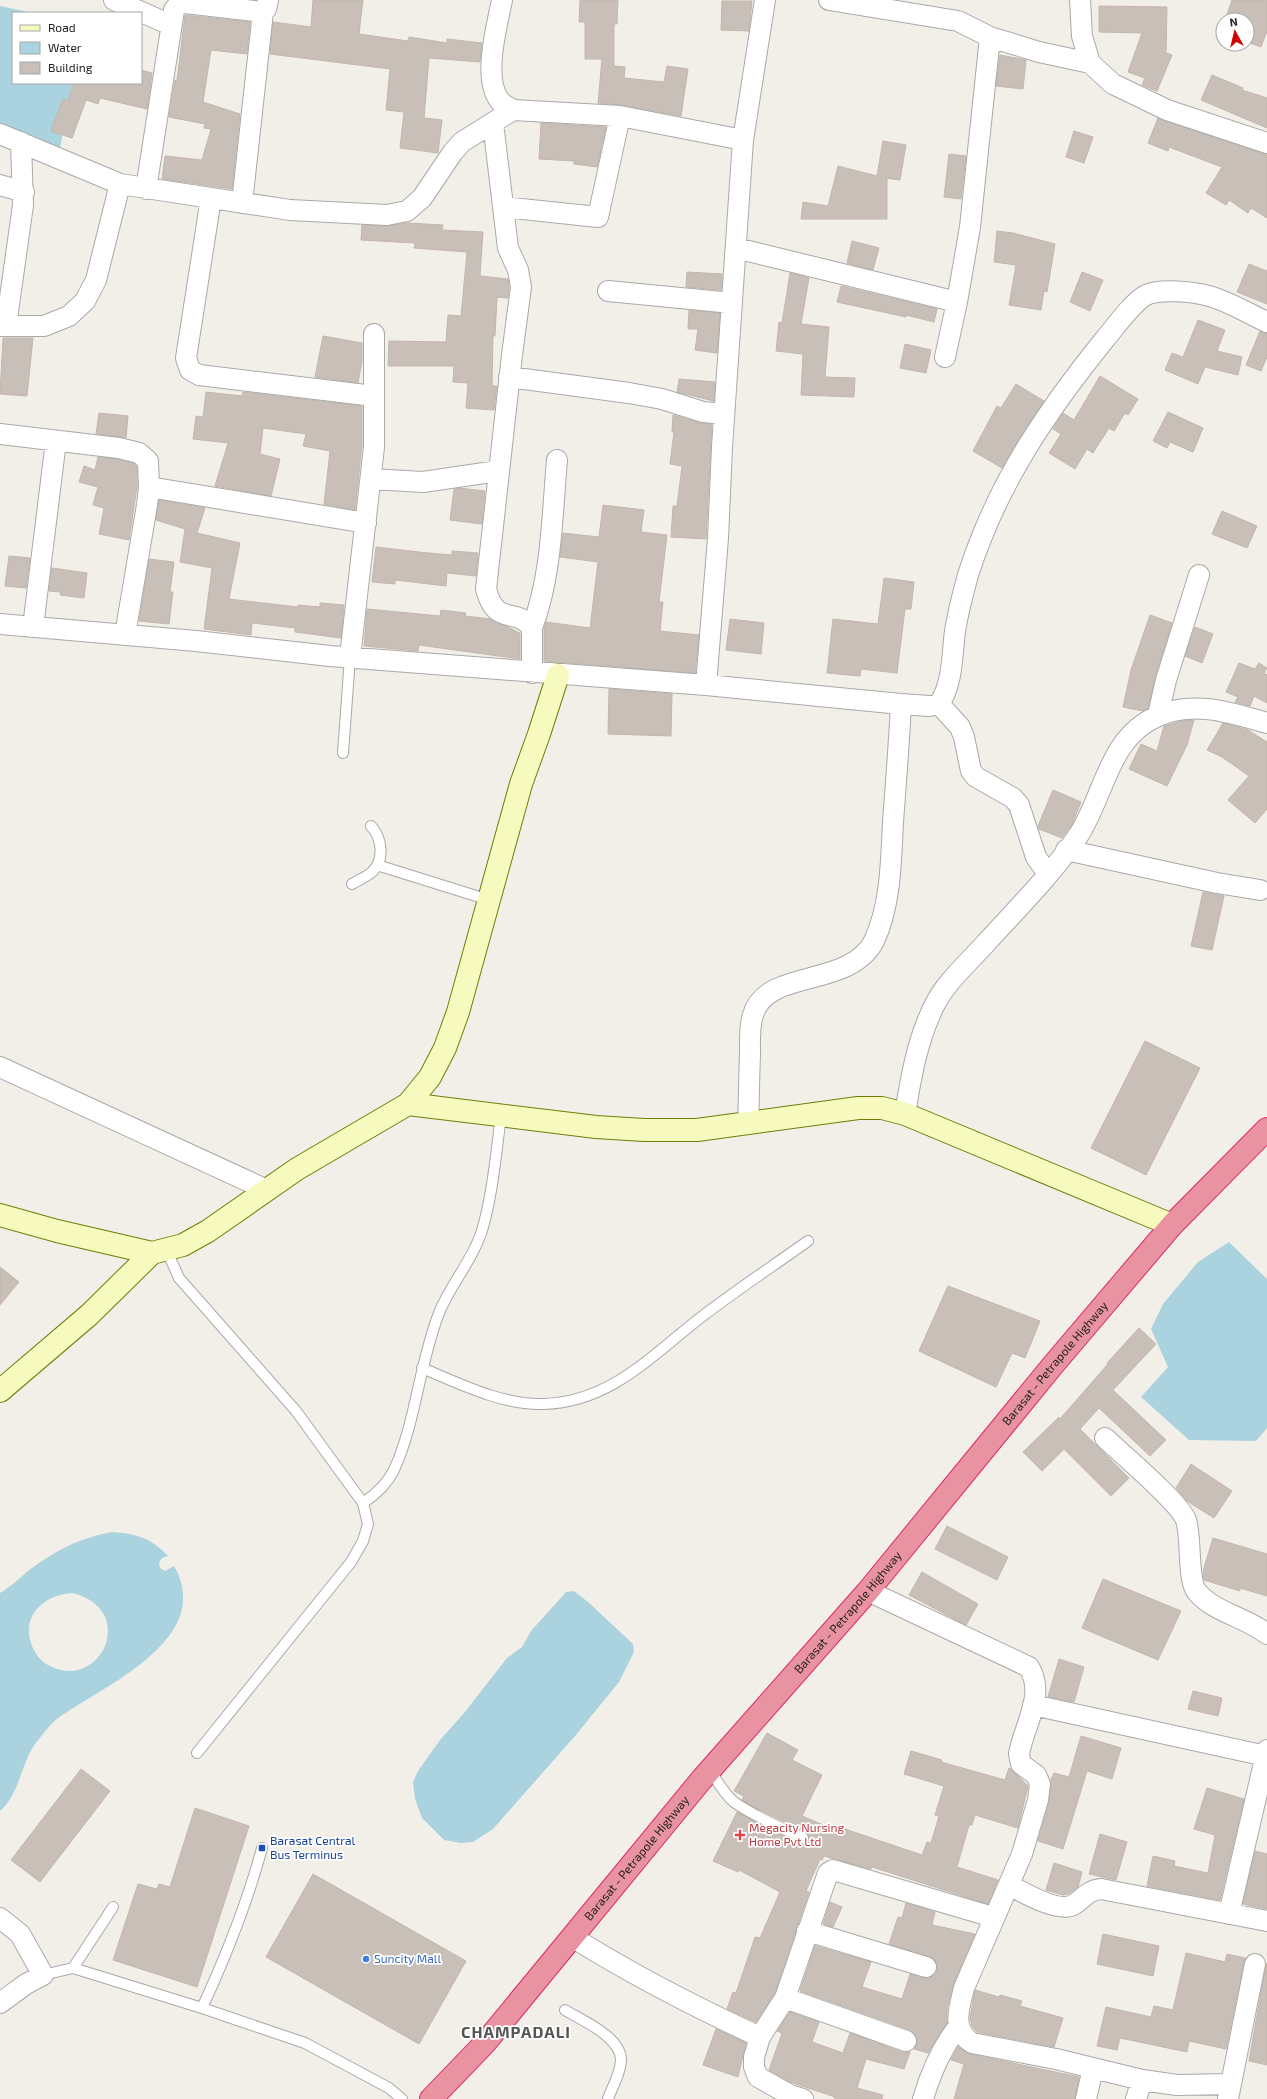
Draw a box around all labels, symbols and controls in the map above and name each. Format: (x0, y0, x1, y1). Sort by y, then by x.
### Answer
legend (12, 12, 142, 84)
north arrow (1215, 12, 1255, 52)
text: N (1229, 15, 1238, 29)
text: Road (48, 20, 76, 34)
text: Water (48, 40, 82, 54)
text: Building (48, 60, 93, 74)
street label: Barasat - Petrapole Highway (999, 1298, 1111, 1428)
street label: Barasat - Petrapole Highway (791, 1547, 904, 1676)
street label: Barasat - Petrapole Highway (581, 1792, 692, 1923)
place label: Megacity Nursing Home Pvt Ltd (749, 1820, 845, 1848)
marker: Megacity Nursing Home Pvt Ltd (734, 1829, 746, 1841)
place label: Barasat Central Bus Terminus (270, 1833, 356, 1861)
marker: Barasat Central Bus Terminus (257, 1843, 267, 1853)
place label: Suncity Mall (374, 1951, 441, 1965)
marker: Suncity Mall (361, 1954, 371, 1964)
district label: CHAMPADALI (461, 2022, 571, 2041)

